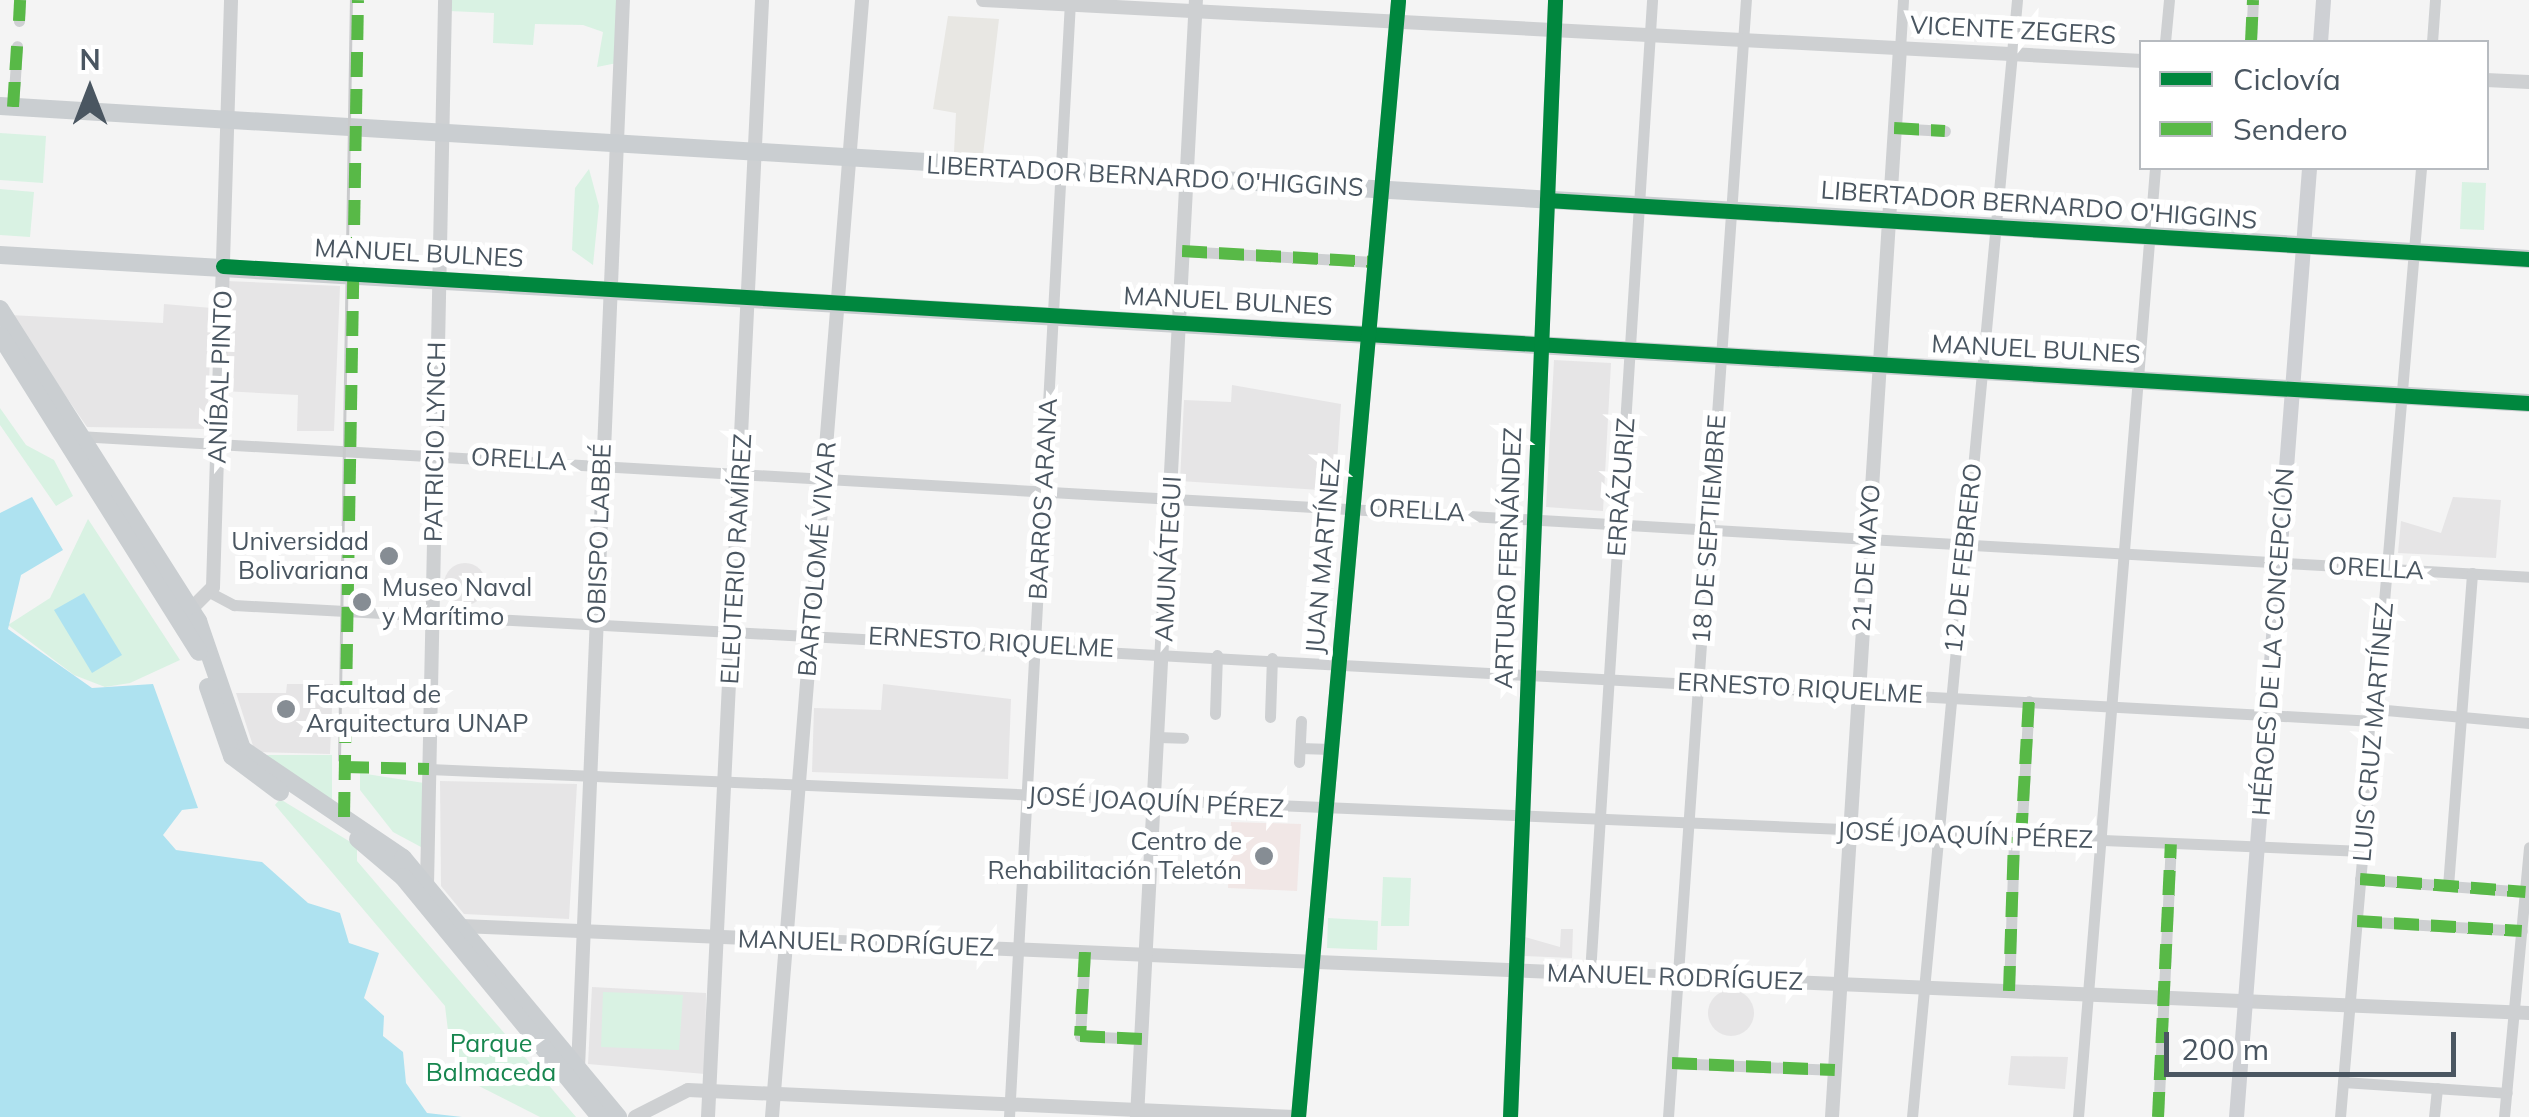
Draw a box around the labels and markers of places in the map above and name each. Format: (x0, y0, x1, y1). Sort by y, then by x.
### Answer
place label: Universidad Bolivariana (231, 527, 369, 586)
marker: Universidad Bolivariana (378, 545, 400, 567)
place label: Museo Naval y Marítimo (382, 573, 532, 632)
marker: Museo Naval y Marítimo (351, 591, 373, 613)
place label: Facultad de Arquitectura UNAP (306, 680, 528, 739)
marker: Facultad de Arquitectura UNAP (275, 698, 297, 720)
place label: Centro de Rehabilitación Teletón (987, 827, 1242, 886)
marker: Centro de Rehabilitación Teletón (1251, 843, 1277, 869)

